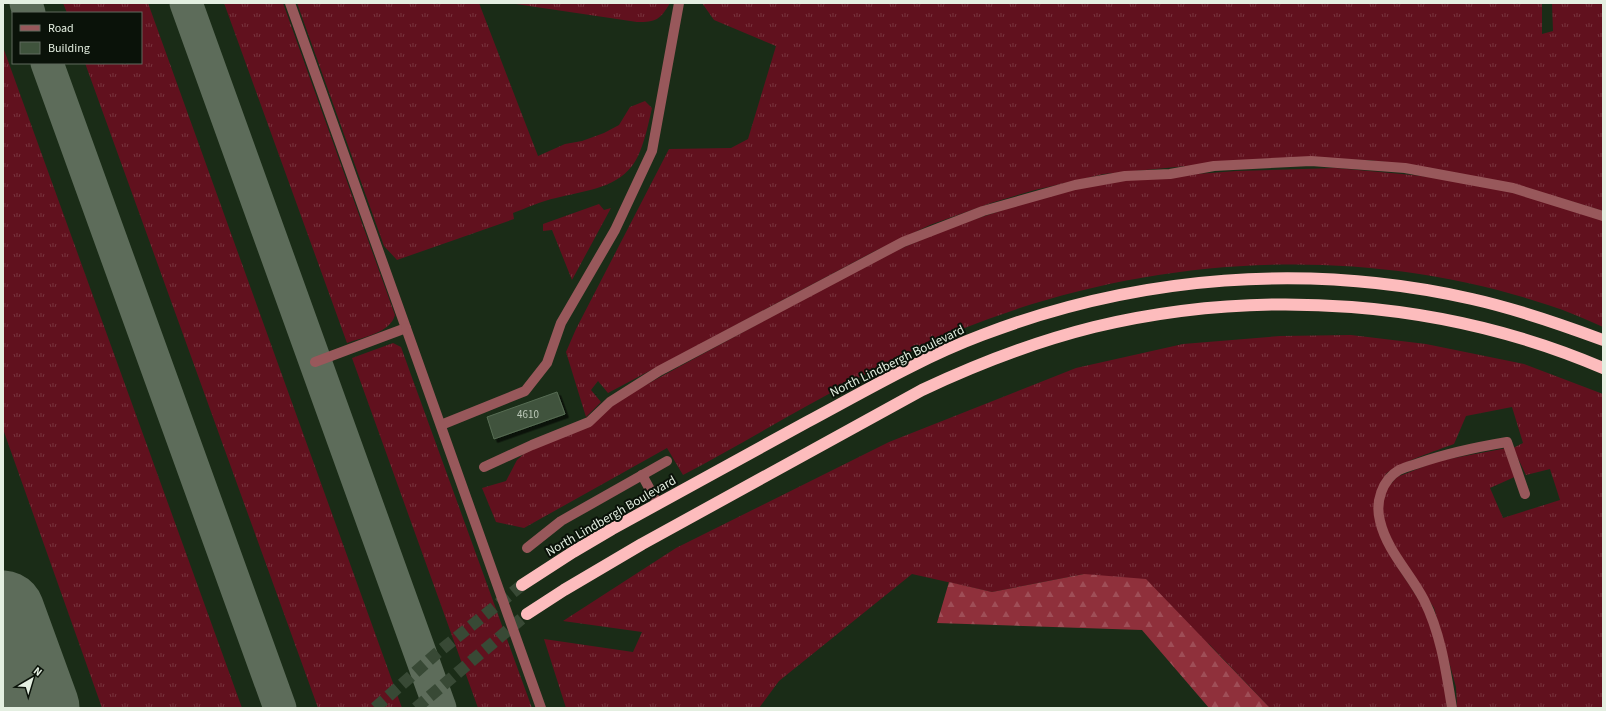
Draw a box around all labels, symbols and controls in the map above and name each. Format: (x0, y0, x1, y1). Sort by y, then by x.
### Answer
legend (12, 12, 142, 64)
text: Road (48, 20, 74, 37)
text: Building (48, 40, 90, 57)
street label: North Lindbergh Boulevard (827, 321, 967, 401)
house number: 4610 (517, 407, 539, 422)
street label: North Lindbergh Boulevard (543, 471, 679, 561)
north arrow (12, 659, 52, 699)
text: N (30, 663, 45, 680)

